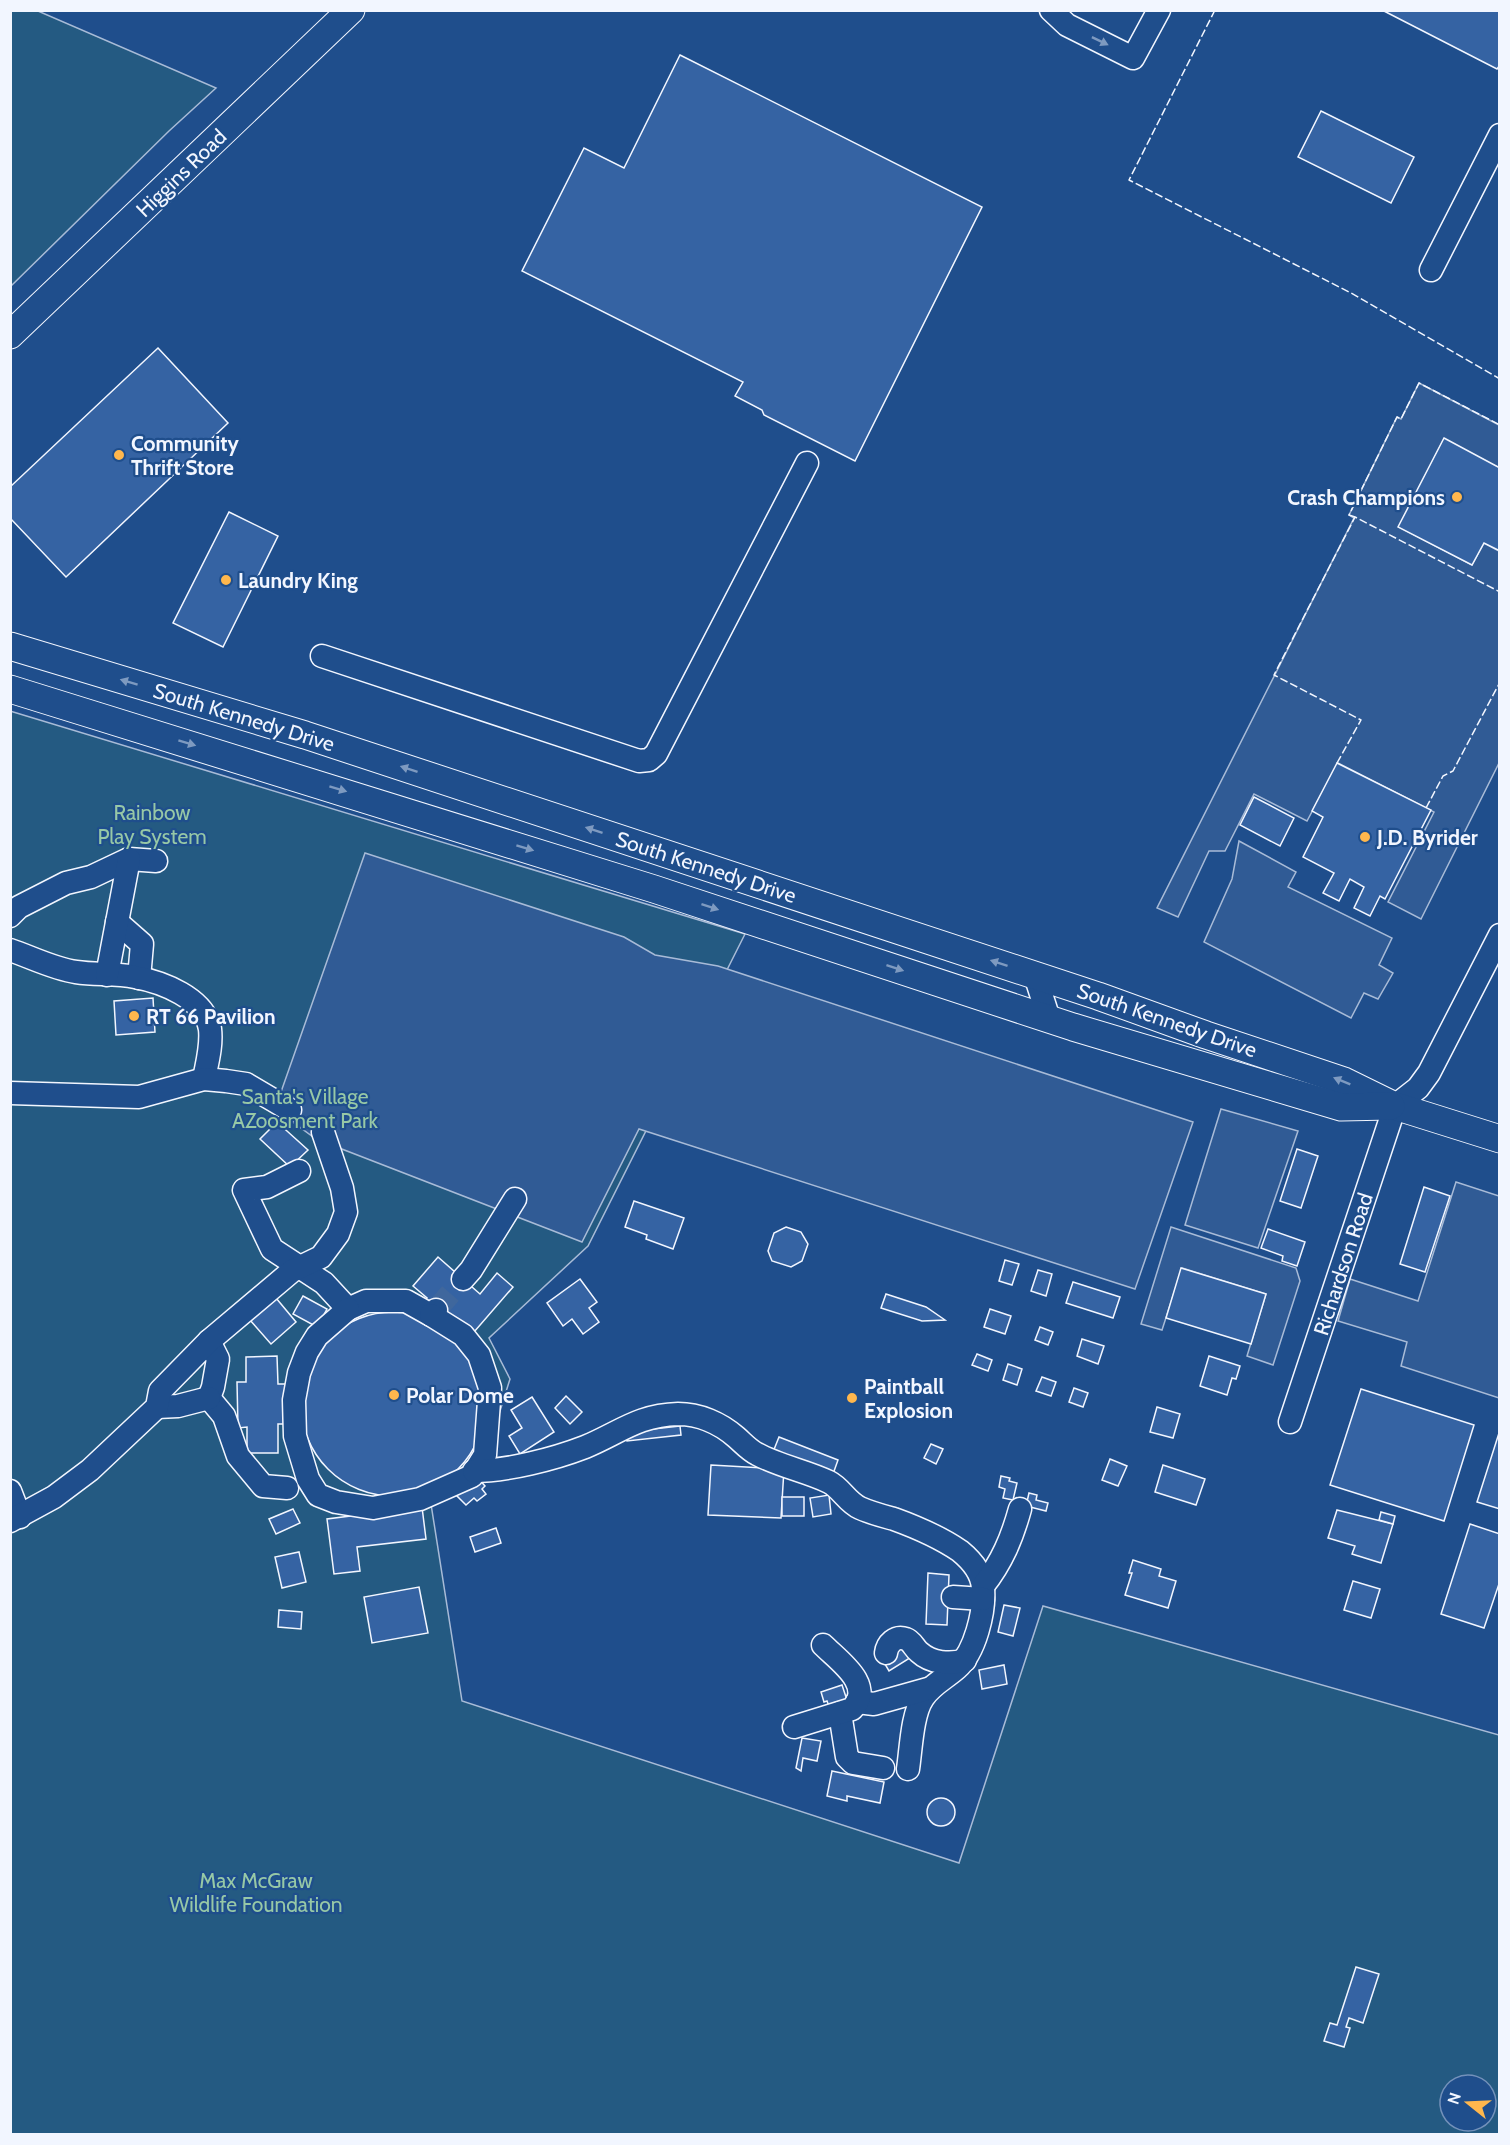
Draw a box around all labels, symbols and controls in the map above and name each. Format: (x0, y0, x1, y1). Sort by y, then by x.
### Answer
one-way arrow (1091, 36, 1109, 46)
street label: Higgins Road (131, 124, 231, 222)
place label: Community Thrift Store (131, 431, 239, 480)
marker: Community Thrift Store (112, 448, 126, 462)
place label: Crash Champions (1287, 485, 1445, 510)
marker: Crash Champions (1450, 490, 1464, 504)
place label: Laundry King (238, 568, 358, 593)
marker: Laundry King (219, 573, 233, 587)
one-way arrow (119, 677, 137, 686)
street label: South Kennedy Drive (150, 678, 338, 757)
one-way arrow (178, 739, 196, 748)
one-way arrow (400, 763, 418, 773)
one-way arrow (329, 785, 347, 795)
park label: Rainbow Play System (97, 800, 207, 849)
one-way arrow (585, 824, 603, 834)
place label: J.D. Byrider (1376, 825, 1478, 850)
street label: South Kennedy Drive (613, 826, 800, 908)
marker: J.D. Byrider (1358, 830, 1372, 844)
one-way arrow (516, 844, 534, 853)
one-way arrow (701, 903, 719, 913)
one-way arrow (990, 958, 1008, 968)
one-way arrow (886, 964, 904, 974)
street label: South Kennedy Drive (1074, 978, 1260, 1063)
place label: RT 66 Pavilion (146, 1004, 276, 1029)
marker: RT 66 Pavilion (127, 1009, 141, 1023)
one-way arrow (1333, 1075, 1351, 1085)
park label: Santa's Village AZoosment Park (232, 1084, 379, 1133)
street label: Richardson Road (1308, 1190, 1378, 1338)
place label: Paintball Explosion (864, 1374, 953, 1423)
place label: Polar Dome (406, 1383, 514, 1408)
marker: Polar Dome (387, 1388, 401, 1402)
marker: Paintball Explosion (845, 1391, 859, 1405)
park label: Max McGraw Wildlife Foundation (169, 1868, 343, 1917)
north arrow (1438, 2073, 1498, 2133)
text: N (1443, 2090, 1465, 2107)

